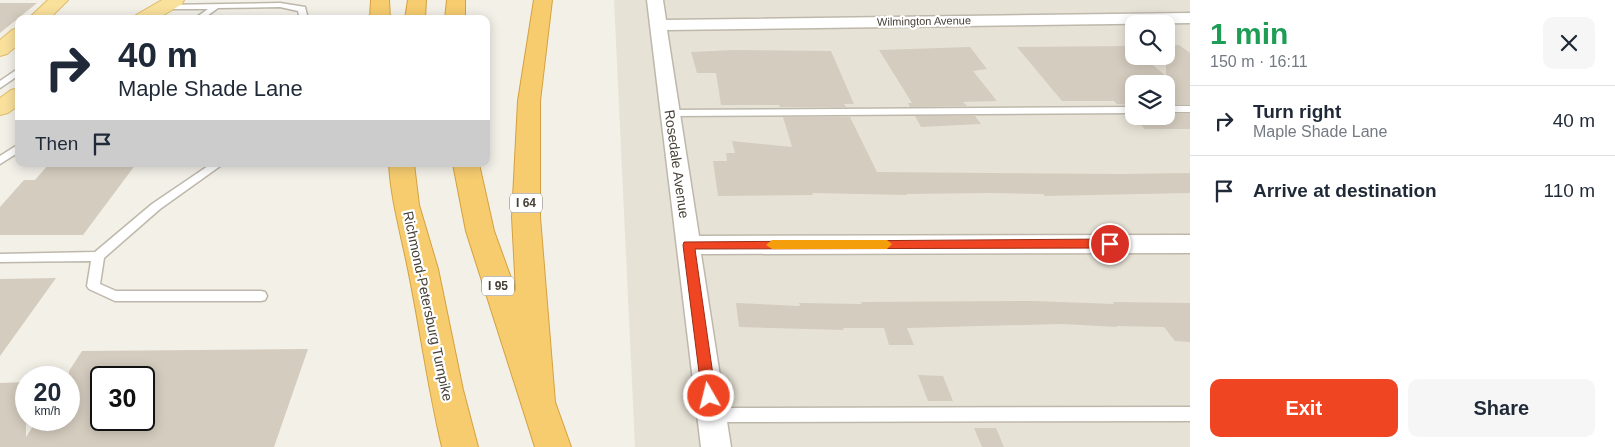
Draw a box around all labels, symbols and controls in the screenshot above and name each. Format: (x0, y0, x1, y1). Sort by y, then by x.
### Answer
street label: Wilmington Avenue (877, 14, 971, 28)
map controls (1125, 15, 1175, 125)
button: search (1125, 15, 1175, 65)
text: 1 min (1210, 17, 1288, 50)
button: close (1543, 17, 1595, 69)
icon: right (35, 35, 100, 100)
text: 40 m (118, 35, 198, 74)
text: 150 m · 16:11 (1210, 53, 1308, 70)
button: layers (1125, 75, 1175, 125)
text: Maple Shade Lane (118, 76, 303, 101)
text: Turn right (1253, 101, 1341, 122)
icon: right (1210, 107, 1238, 135)
street label: Rosedale Avenue (661, 109, 693, 220)
text: 40 m (1553, 110, 1595, 131)
text: Maple Shade Lane (1253, 123, 1387, 140)
icon: arrive (88, 130, 116, 158)
text: Then (35, 133, 78, 154)
icon: arrive (1210, 177, 1238, 205)
text: Arrive at destination (1253, 180, 1437, 201)
text: 110 m (1544, 180, 1595, 201)
road number: I 64 (510, 194, 542, 212)
street label: Richmond-Petersburg Turnpike (400, 210, 456, 403)
pin (1089, 223, 1131, 265)
icon: arrive (1096, 230, 1124, 258)
road number: I 95 (482, 276, 514, 296)
speed limit sign: 30 (90, 366, 155, 431)
position arrow (682, 369, 734, 421)
text: 20 (34, 378, 61, 406)
button: Exit (1210, 379, 1398, 437)
button: Share (1408, 379, 1595, 437)
text: km/h (34, 404, 61, 418)

